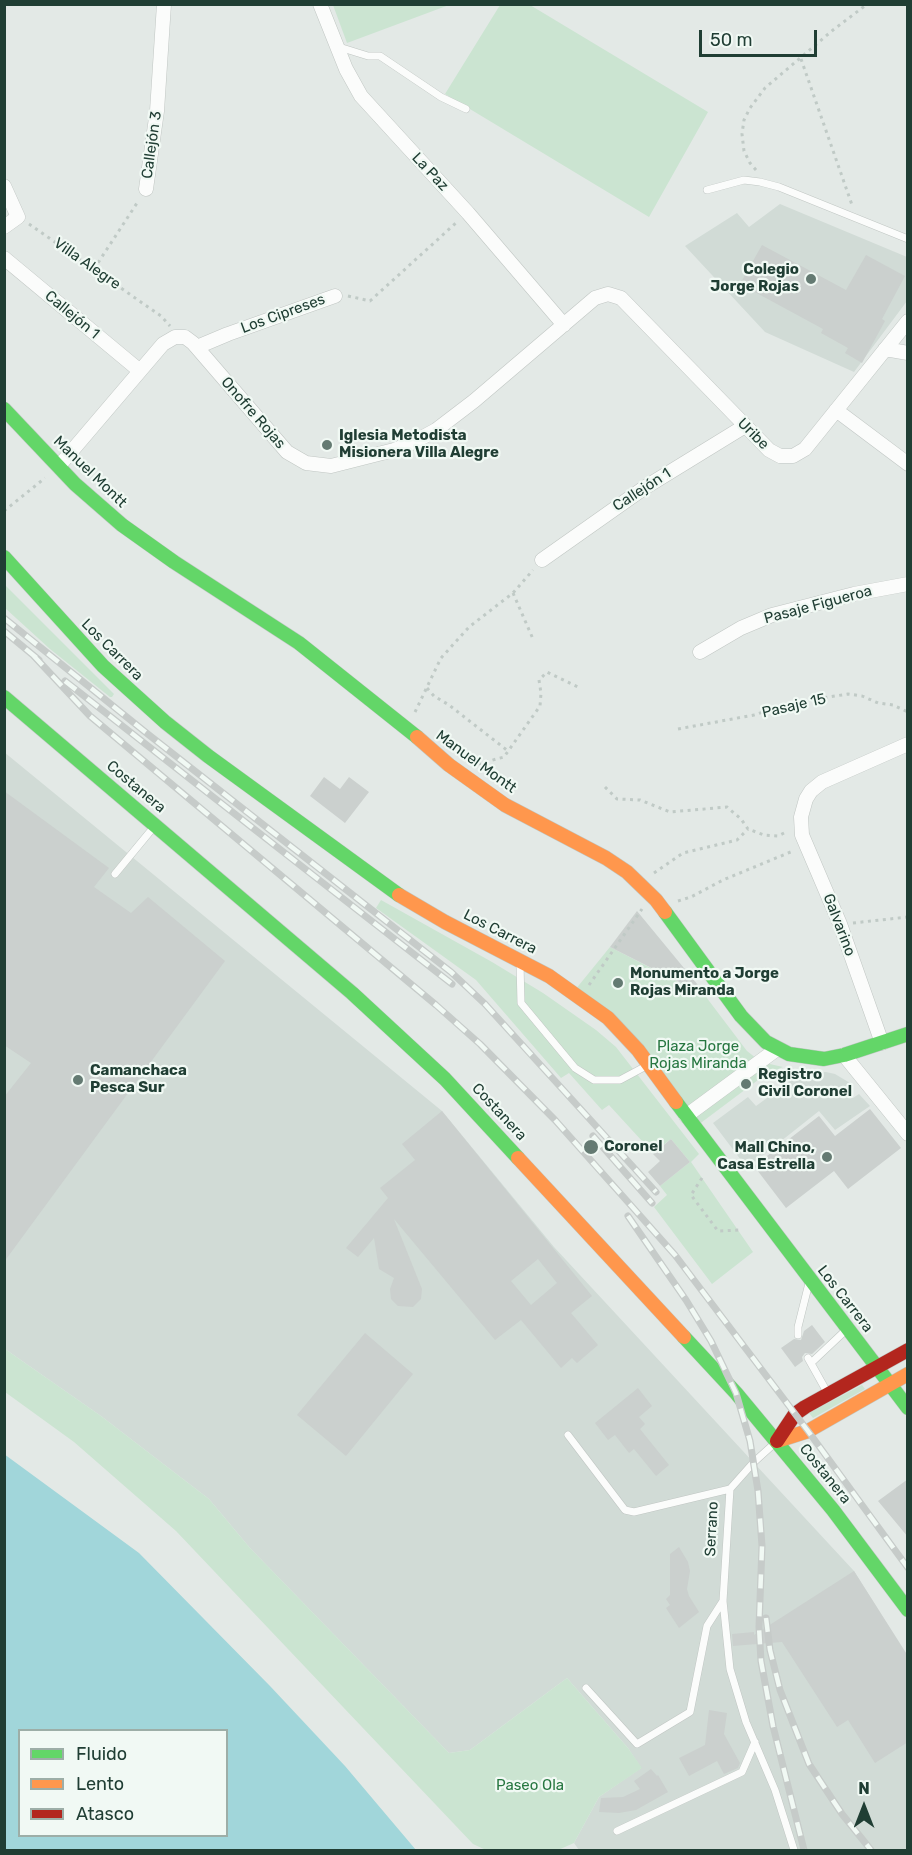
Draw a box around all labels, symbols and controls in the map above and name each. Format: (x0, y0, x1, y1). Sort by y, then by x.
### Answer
scale bar (702, 18, 820, 56)
text: 50 m (710, 29, 753, 51)
street label: Callejón 3 (138, 110, 166, 180)
street label: La Paz (408, 149, 452, 195)
street label: Villa Alegre (50, 234, 124, 294)
place label: Colegio Jorge Rojas (710, 261, 799, 296)
marker: Colegio Jorge Rojas (804, 272, 818, 286)
street label: Callejón 1 (41, 287, 103, 343)
street label: Los Cipreses (238, 290, 328, 338)
street label: Onofre Rojas (217, 373, 289, 453)
street label: Uribe (733, 414, 773, 454)
place label: Iglesia Metodista Misionera Villa Alegre (339, 427, 499, 462)
street label: Manuel Montt (49, 432, 131, 512)
marker: Iglesia Metodista Misionera Villa Alegre (320, 438, 334, 452)
street label: Callejón 1 (610, 465, 674, 515)
street label: Pasaje Figueroa (762, 582, 874, 628)
street label: Los Carrera (77, 615, 147, 685)
street label: Pasaje 15 (760, 690, 828, 722)
street label: Manuel Montt (432, 727, 520, 797)
street label: Costanera (103, 757, 169, 817)
street label: Galvarino (819, 891, 859, 959)
street label: Los Carrera (460, 906, 540, 958)
place label: Monumento a Jorge Rojas Miranda (630, 965, 779, 1000)
marker: Monumento a Jorge Rojas Miranda (611, 976, 625, 990)
park label: Plaza Jorge Rojas Miranda (649, 1038, 747, 1073)
place label: Camanchaca Pesca Sur (90, 1062, 187, 1097)
place label: Registro Civil Coronel (758, 1066, 852, 1101)
marker: Camanchaca Pesca Sur (71, 1073, 85, 1087)
marker: Registro Civil Coronel (739, 1077, 753, 1091)
street label: Costanera (468, 1080, 530, 1144)
marker: Coronel (582, 1138, 600, 1156)
place label: Coronel (604, 1138, 662, 1156)
place label: Mall Chino, Casa Estrella (717, 1139, 815, 1174)
marker: Mall Chino, Casa Estrella (820, 1150, 834, 1164)
street label: Los Carrera (813, 1262, 877, 1336)
street label: Costanera (795, 1440, 855, 1508)
street label: Serrano (702, 1501, 722, 1557)
legend (18, 1729, 228, 1837)
text: Fluido (76, 1743, 127, 1765)
text: Lento (76, 1773, 124, 1795)
park label: Paseo Ola (496, 1777, 564, 1795)
north arrow (834, 1777, 894, 1837)
text: N (858, 1779, 870, 1798)
text: Atasco (76, 1803, 134, 1825)

